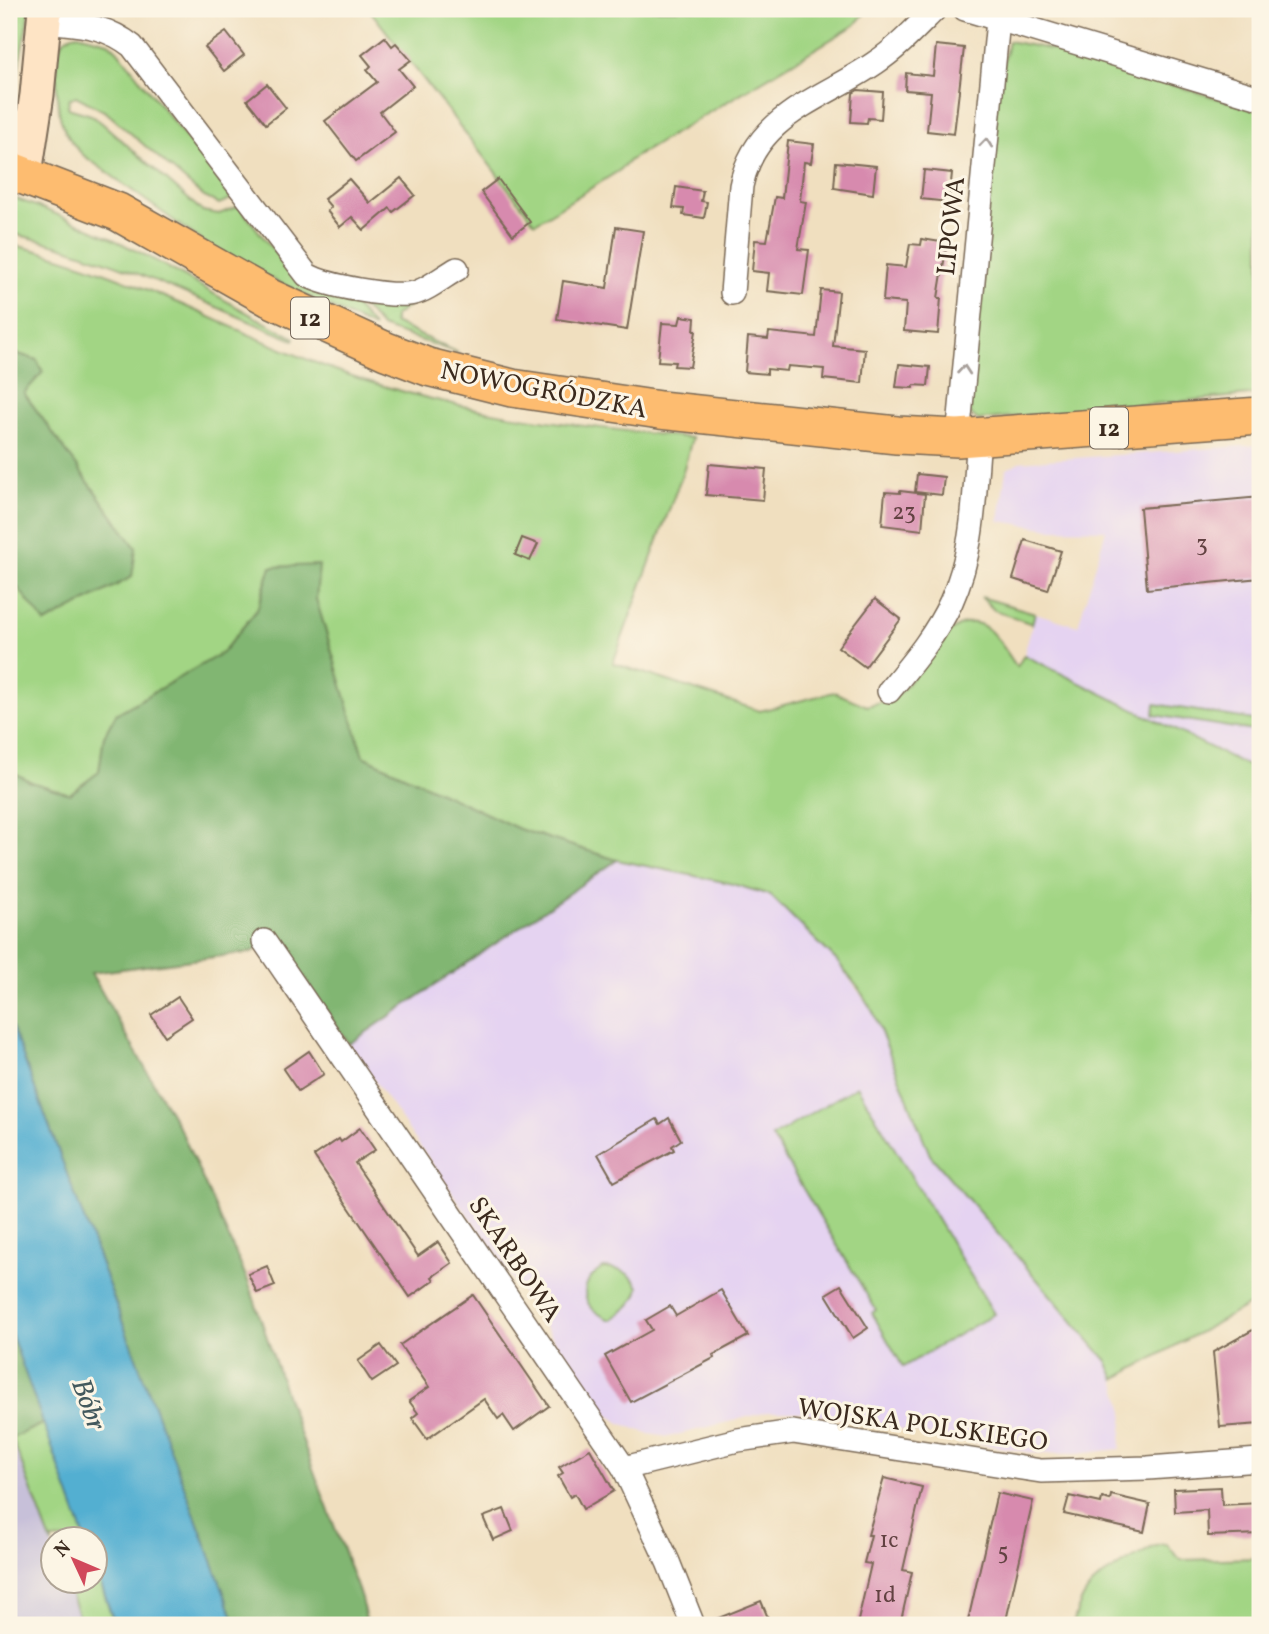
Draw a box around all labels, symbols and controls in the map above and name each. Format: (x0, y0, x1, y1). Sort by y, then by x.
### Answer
one-way arrow (978, 138, 993, 149)
street label: LIPOWA (929, 175, 975, 277)
road number: 12 (291, 298, 329, 338)
street label: NOWOGRÓDZKA (437, 353, 650, 429)
one-way arrow (956, 364, 971, 375)
road number: 12 (1090, 408, 1128, 448)
house number: 23 (892, 497, 916, 529)
house number: 3 (1196, 529, 1208, 561)
street label: SKARBOWA (459, 1190, 570, 1330)
water label: Bóbr (60, 1374, 115, 1437)
street label: WOJSKA POLSKIEGO (795, 1391, 1050, 1461)
house number: 1c (879, 1525, 899, 1557)
north arrow (38, 1526, 108, 1596)
text: N (49, 1535, 77, 1564)
house number: 5 (997, 1537, 1009, 1569)
house number: 1d (874, 1580, 896, 1612)

